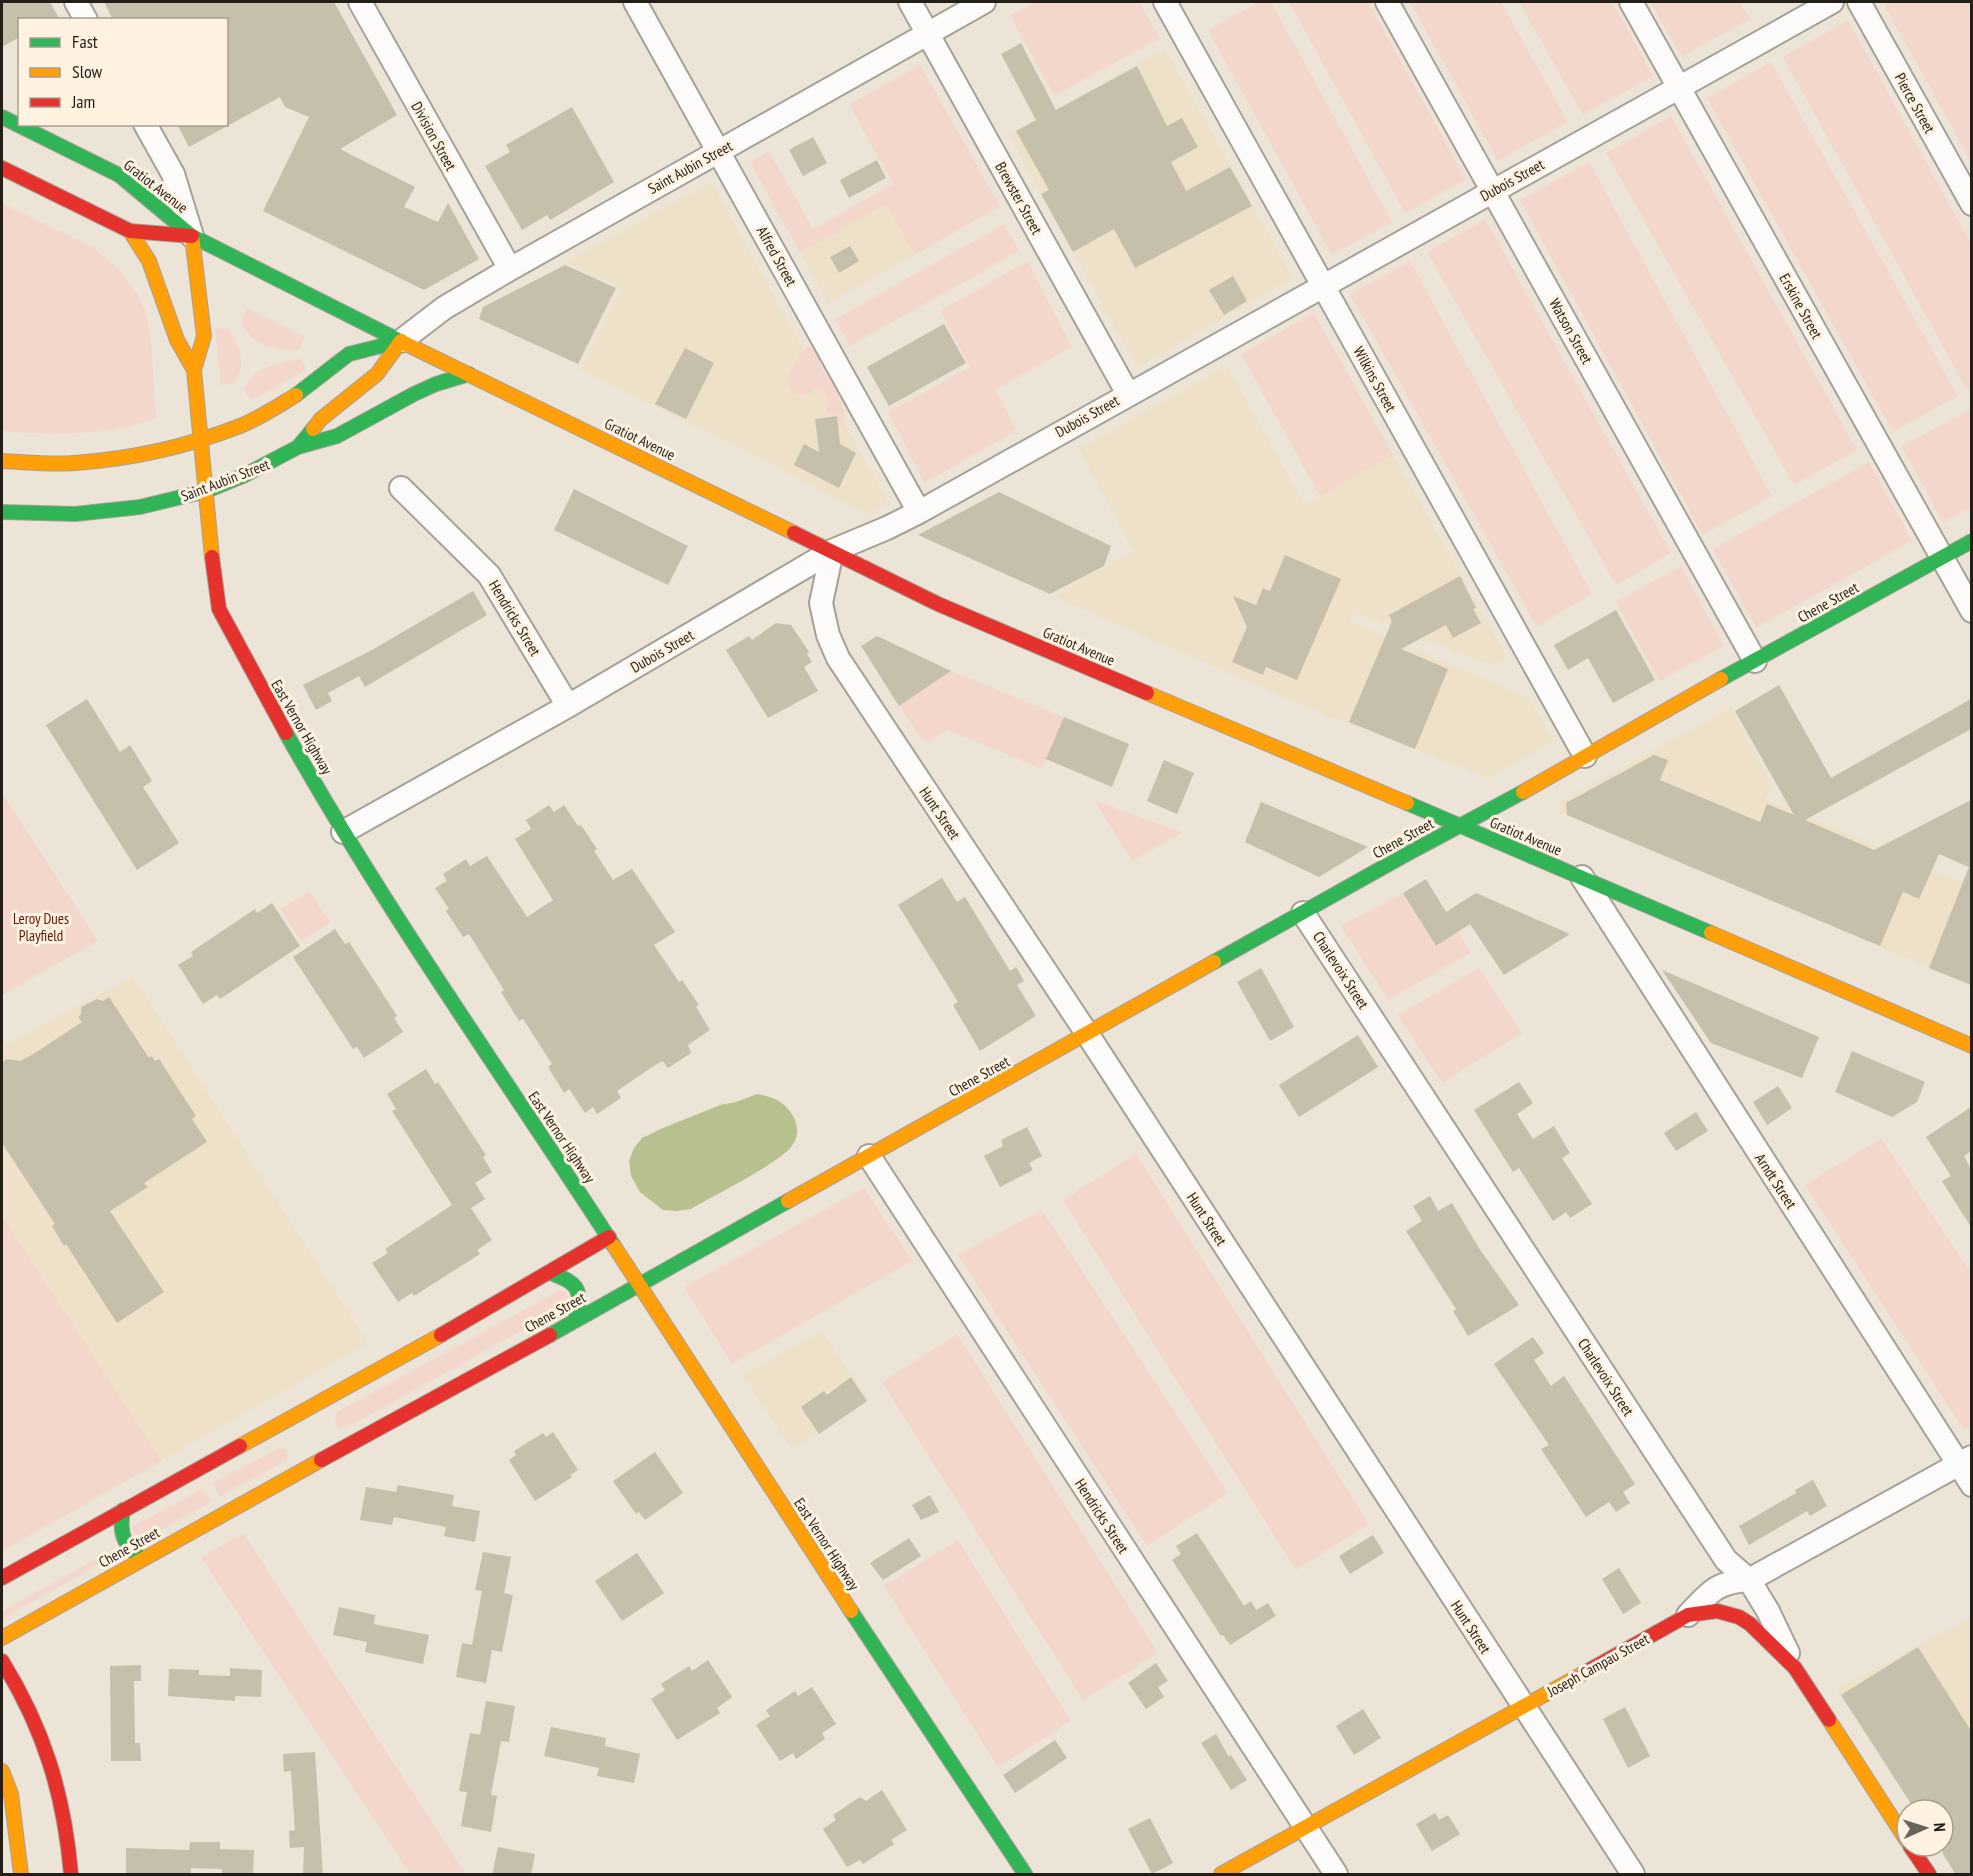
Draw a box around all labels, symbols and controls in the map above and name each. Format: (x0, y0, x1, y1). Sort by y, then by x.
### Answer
legend (18, 18, 228, 126)
text: Fast (72, 30, 98, 53)
text: Slow (72, 60, 103, 83)
street label: Pierce Street (1891, 70, 1939, 136)
text: Jam (71, 90, 95, 113)
street label: Division Street (407, 98, 461, 174)
street label: Saint Aubin Street (645, 136, 735, 198)
street label: Gratiot Avenue (120, 155, 192, 217)
street label: Dubois Street (1477, 155, 1547, 205)
street label: Brewster Street (991, 159, 1047, 237)
street label: Alfred Street (753, 223, 801, 289)
street label: Erskine Street (1775, 270, 1827, 342)
street label: Watson Street (1545, 295, 1597, 367)
street label: Wilkins Street (1349, 343, 1401, 415)
street label: Dubois Street (1052, 391, 1122, 441)
street label: Gratiot Avenue (602, 414, 678, 464)
street label: Saint Aubin Street (178, 454, 272, 506)
street label: Hendricks Street (485, 577, 545, 659)
street label: Chene Street (1794, 578, 1862, 626)
street label: Gratiot Avenue (1040, 622, 1118, 670)
street label: Dubois Street (627, 625, 697, 677)
street label: East Vernor Highway (267, 676, 337, 778)
street label: Hunt Street (915, 783, 965, 843)
street label: Gratiot Avenue (1487, 812, 1565, 860)
street label: Chene Street (1369, 814, 1437, 862)
park label: Leroy Dues Playfield (13, 909, 69, 945)
street label: Charlevoix Street (1309, 928, 1373, 1012)
street label: Chene Street (945, 1052, 1013, 1100)
street label: East Vernor Highway (524, 1088, 600, 1187)
street label: Arndt Street (1751, 1150, 1801, 1212)
street label: Hunt Street (1183, 1189, 1231, 1249)
street label: Chene Street (521, 1288, 589, 1336)
street label: Charlevoix Street (1574, 1335, 1638, 1419)
street label: Hendricks Street (1071, 1475, 1133, 1557)
street label: East Vernor Highway (790, 1494, 864, 1594)
street label: Chene Street (95, 1523, 163, 1571)
street label: Hunt Street (1447, 1597, 1495, 1657)
street label: Joseph Campau Street (1543, 1629, 1652, 1701)
north arrow (1895, 1798, 1955, 1858)
text: N (1930, 1822, 1950, 1832)

